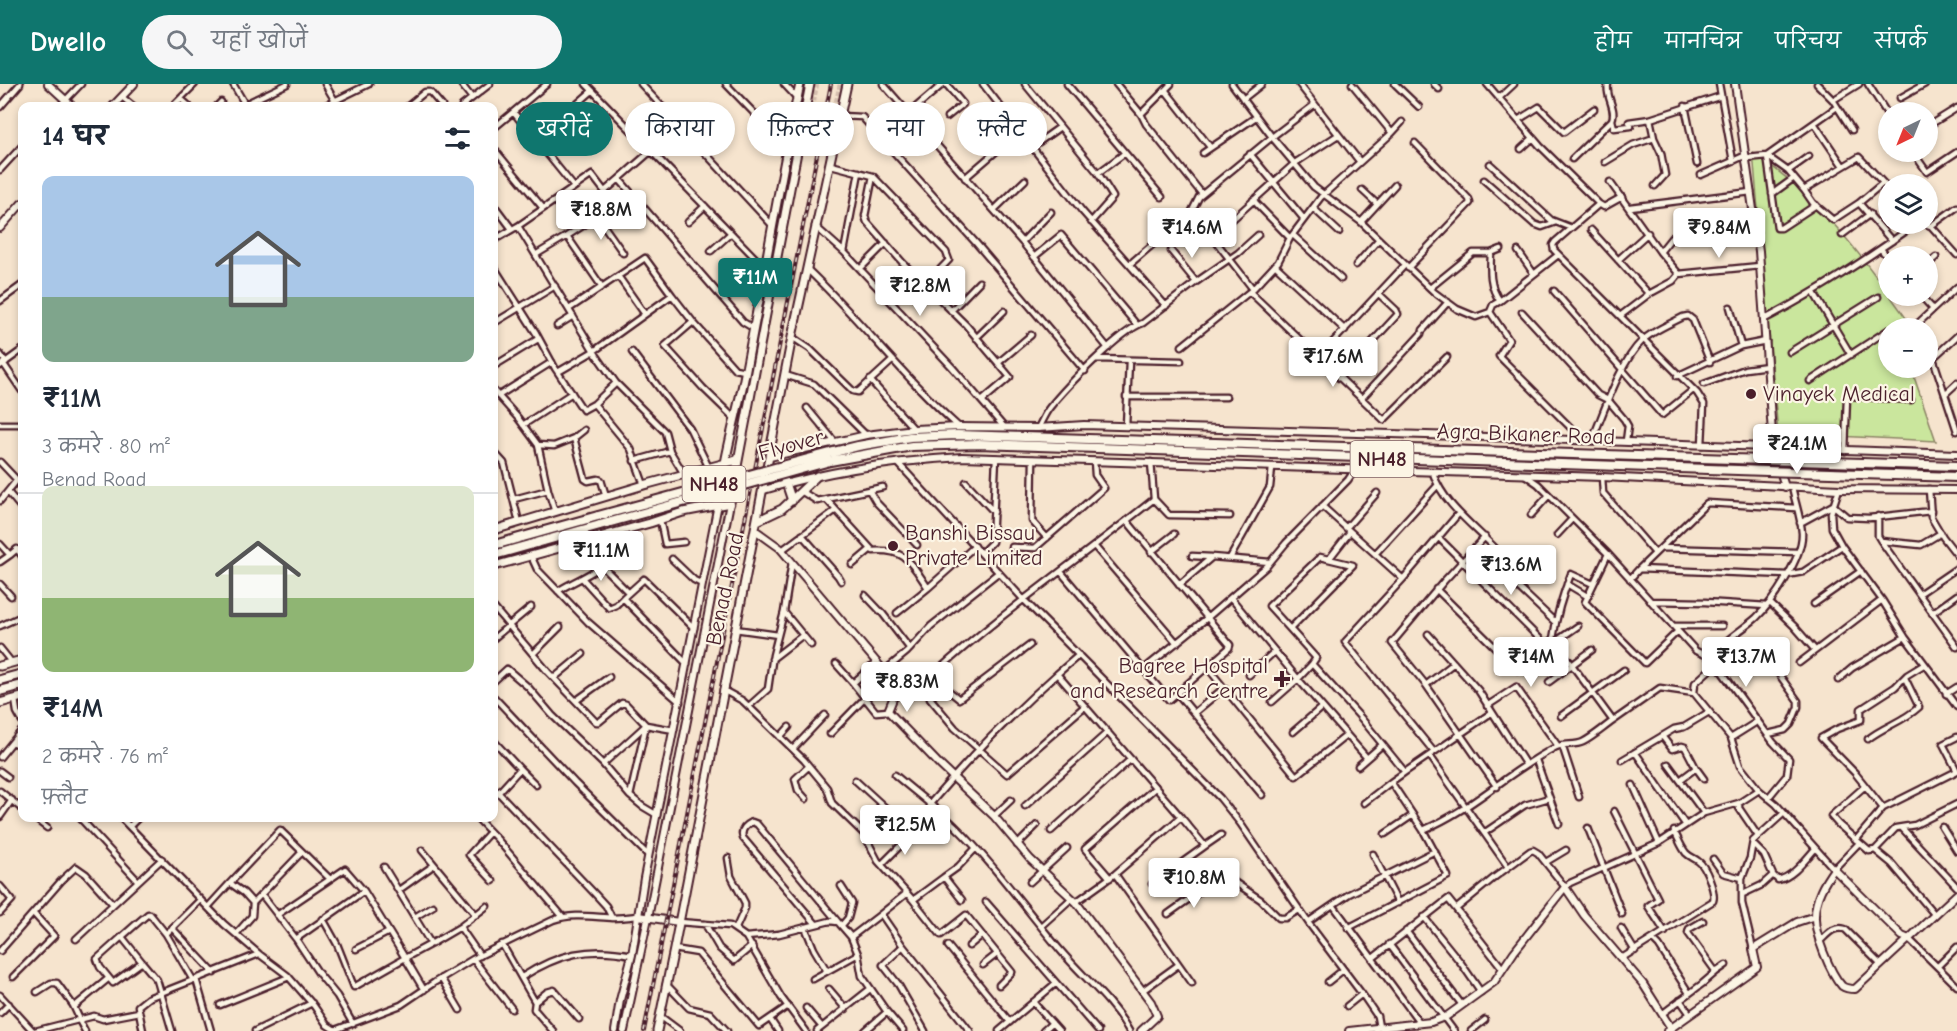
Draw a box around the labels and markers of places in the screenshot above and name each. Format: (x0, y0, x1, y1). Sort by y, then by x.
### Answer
pin: ₹18.8M (552, 190, 650, 241)
pin: ₹14.6M (1143, 208, 1241, 259)
pin: ₹9.84M (1670, 208, 1768, 259)
pin: ₹11M (719, 258, 791, 309)
pin: ₹12.8M (871, 266, 969, 317)
pin: ₹17.6M (1284, 337, 1382, 388)
place label: Vinayek Medical (1763, 381, 1915, 407)
marker: Vinayek Medical (1744, 387, 1758, 401)
pin: ₹24.1M (1748, 424, 1846, 475)
place label: Banshi Bissau Private Limited (905, 520, 1043, 571)
pin: ₹11.1M (552, 531, 650, 582)
marker: Banshi Bissau Private Limited (886, 539, 900, 553)
pin: ₹13.6M (1462, 545, 1560, 596)
pin: ₹14M (1495, 637, 1567, 688)
pin: ₹13.7M (1697, 637, 1795, 688)
place label: Bagree Hospital and Research Centre (1070, 653, 1268, 704)
pin: ₹8.83M (858, 662, 956, 713)
marker: Bagree Hospital and Research Centre (1273, 670, 1291, 688)
pin: ₹12.5M (856, 805, 954, 856)
pin: ₹10.8M (1145, 858, 1243, 909)

